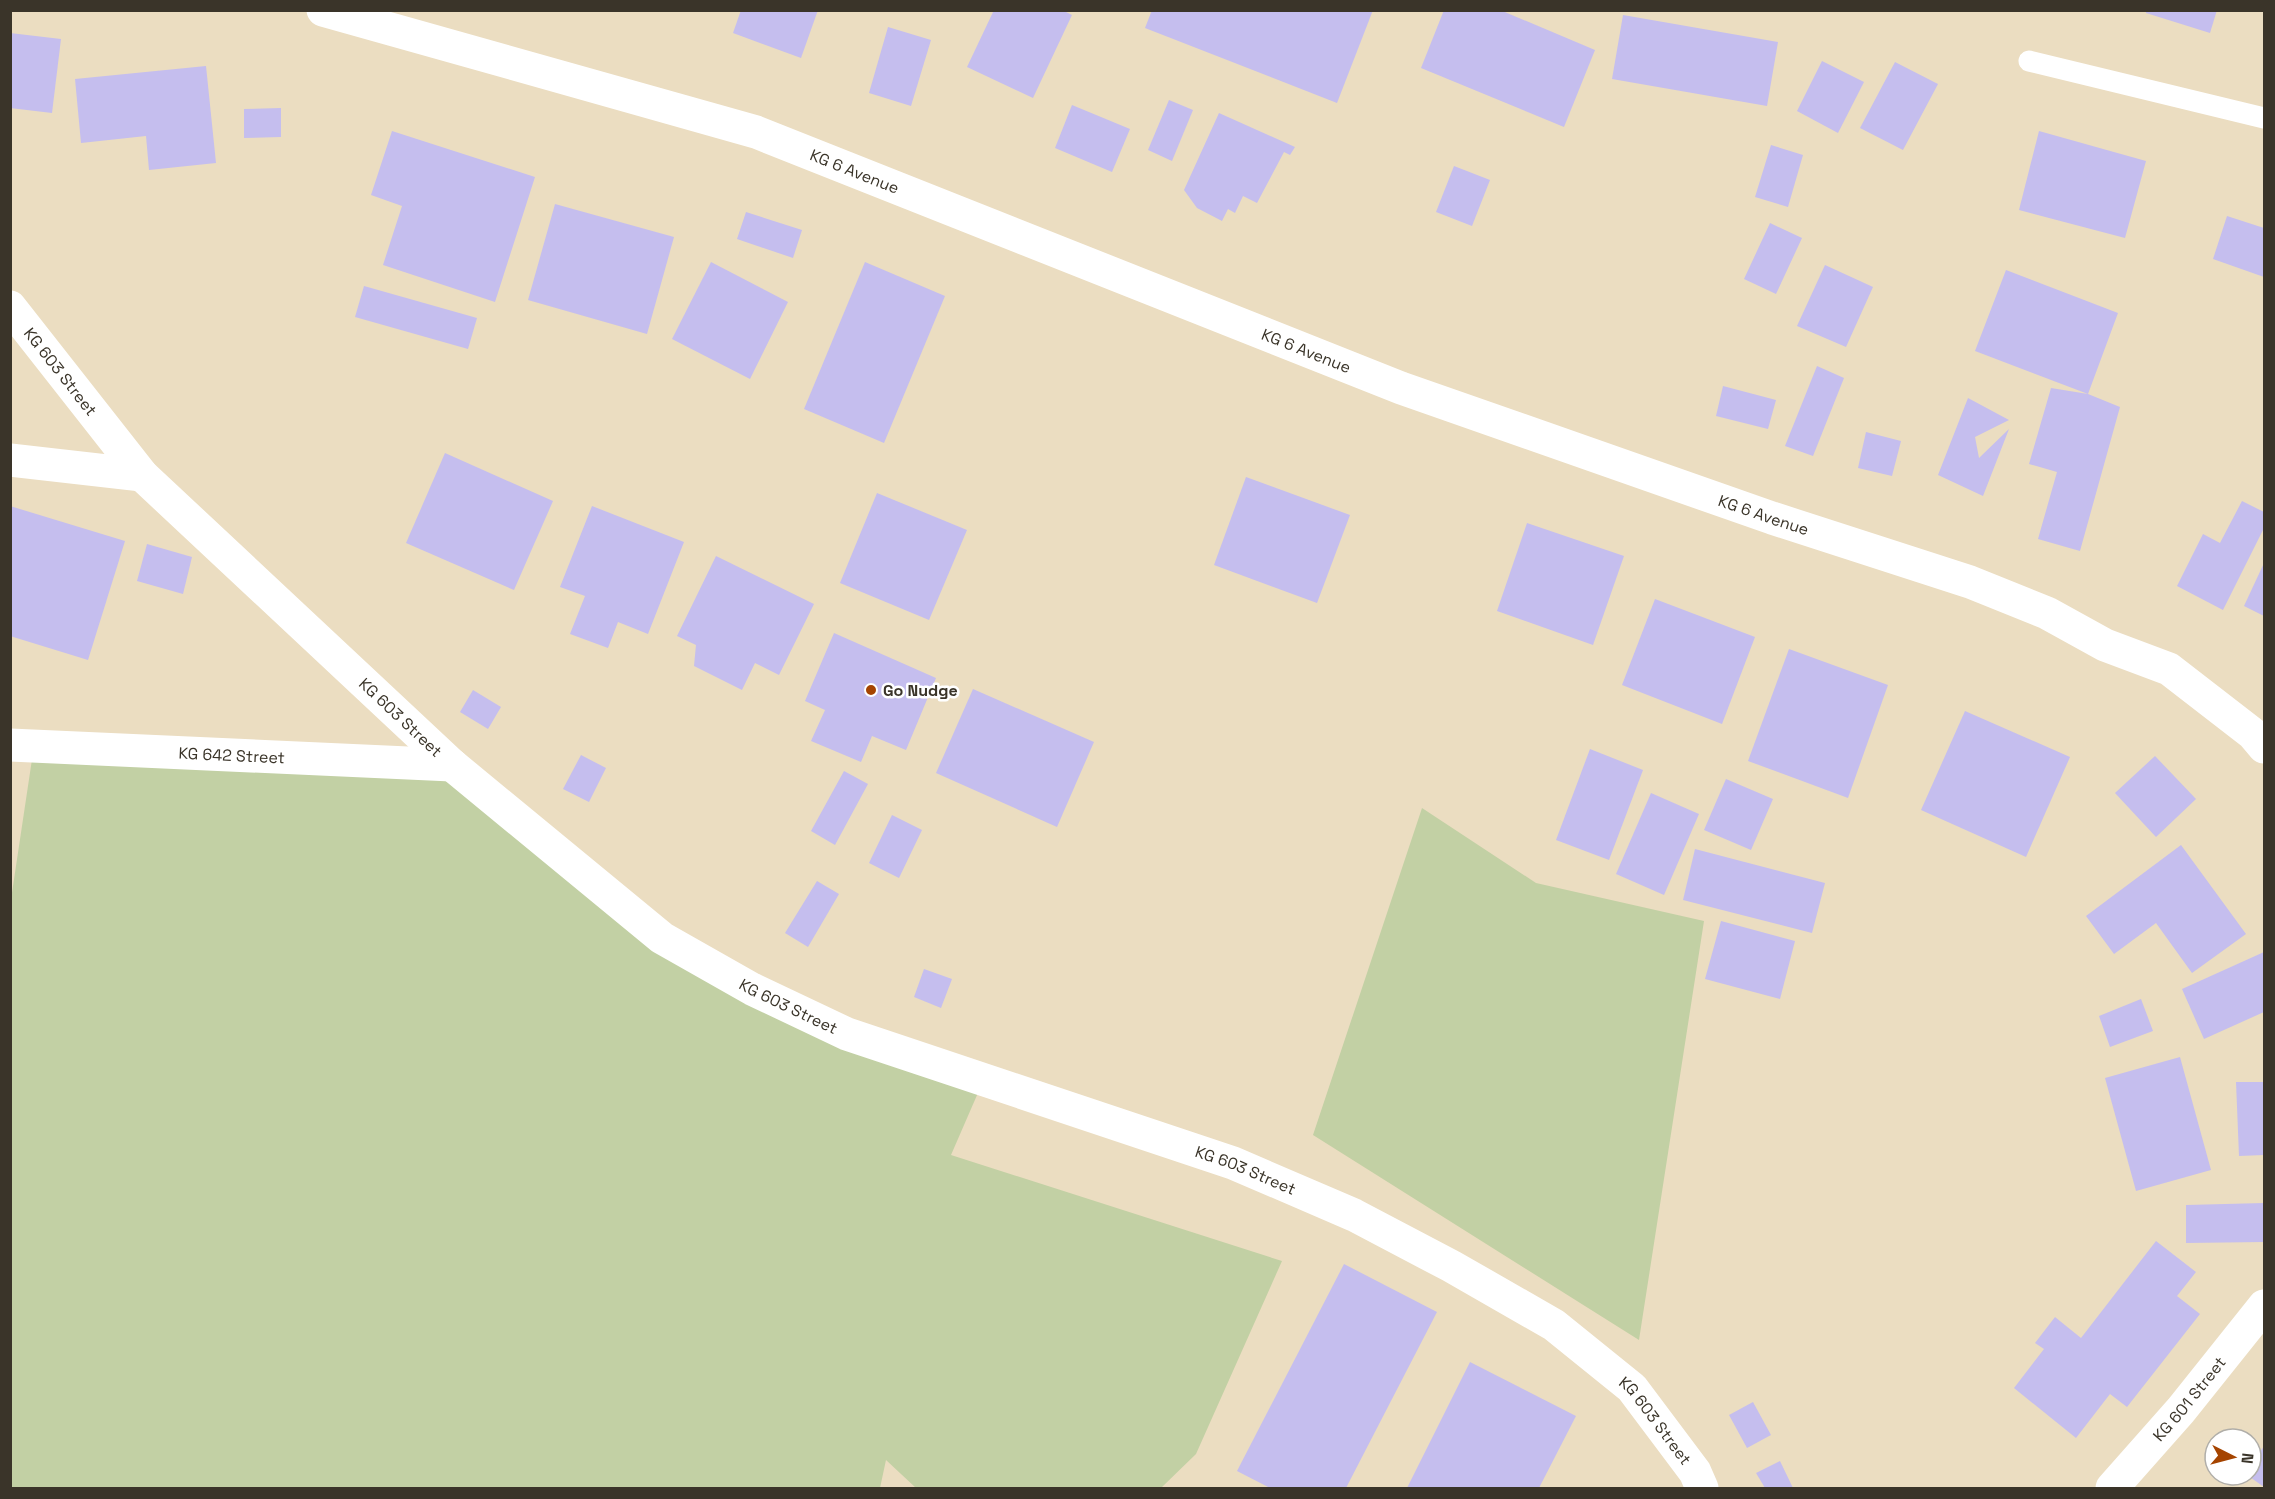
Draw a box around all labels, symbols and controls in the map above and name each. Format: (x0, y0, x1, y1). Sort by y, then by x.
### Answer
street label: KG 6 Avenue (807, 144, 902, 198)
street label: KG 603 Street (19, 323, 102, 420)
street label: KG 6 Avenue (1259, 323, 1354, 378)
street label: KG 6 Avenue (1716, 490, 1812, 540)
street label: KG 603 Street (355, 673, 447, 761)
place label: Go Nudge (883, 680, 958, 701)
marker: Go Nudge (864, 683, 878, 697)
street label: KG 642 Street (178, 742, 285, 768)
street label: KG 603 Street (735, 973, 841, 1039)
street label: KG 603 Street (1193, 1141, 1299, 1199)
street label: KG 601 Street (2148, 1352, 2230, 1445)
street label: KG 603 Street (1615, 1371, 1696, 1469)
north arrow (2203, 1427, 2263, 1487)
text: N (2236, 1452, 2258, 1465)

